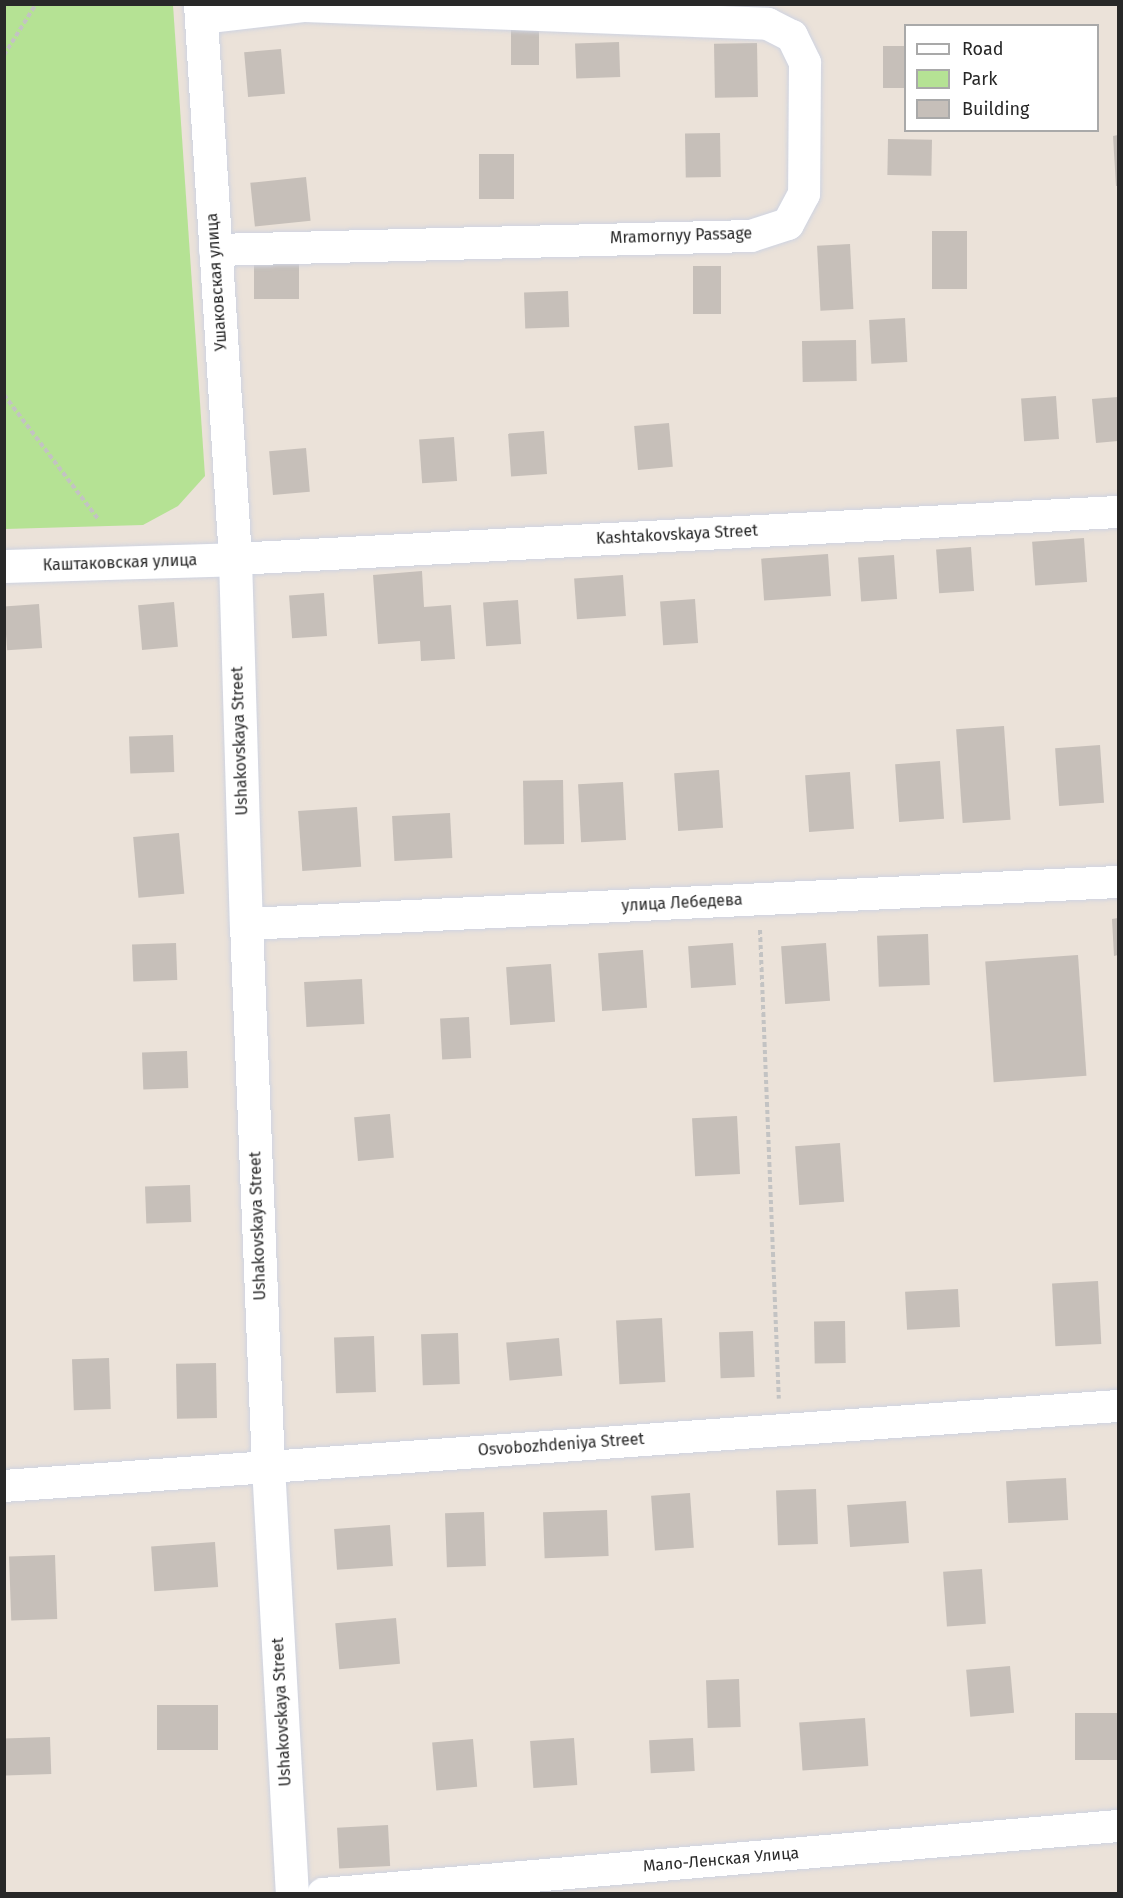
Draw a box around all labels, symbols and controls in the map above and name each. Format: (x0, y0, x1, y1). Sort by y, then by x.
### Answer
legend (904, 24, 1099, 132)
text: Road (962, 38, 1004, 60)
text: Park (962, 68, 997, 90)
text: Building (962, 98, 1029, 120)
street label: Ушаковская улица (203, 212, 231, 352)
street label: Mramornyy Passage (610, 224, 752, 248)
street label: Kashtakovskaya Street (596, 521, 758, 549)
street label: Каштаковская улица (42, 551, 198, 575)
street label: Ushakovskaya Street (228, 666, 252, 816)
street label: улица Лебедева (621, 890, 743, 916)
street label: Ushakovskaya Street (246, 1151, 270, 1301)
street label: Osvobozhdeniya Street (477, 1430, 645, 1460)
street label: Ushakovskaya Street (269, 1637, 295, 1787)
street label: Мало-Ленская Улица (642, 1844, 800, 1876)

